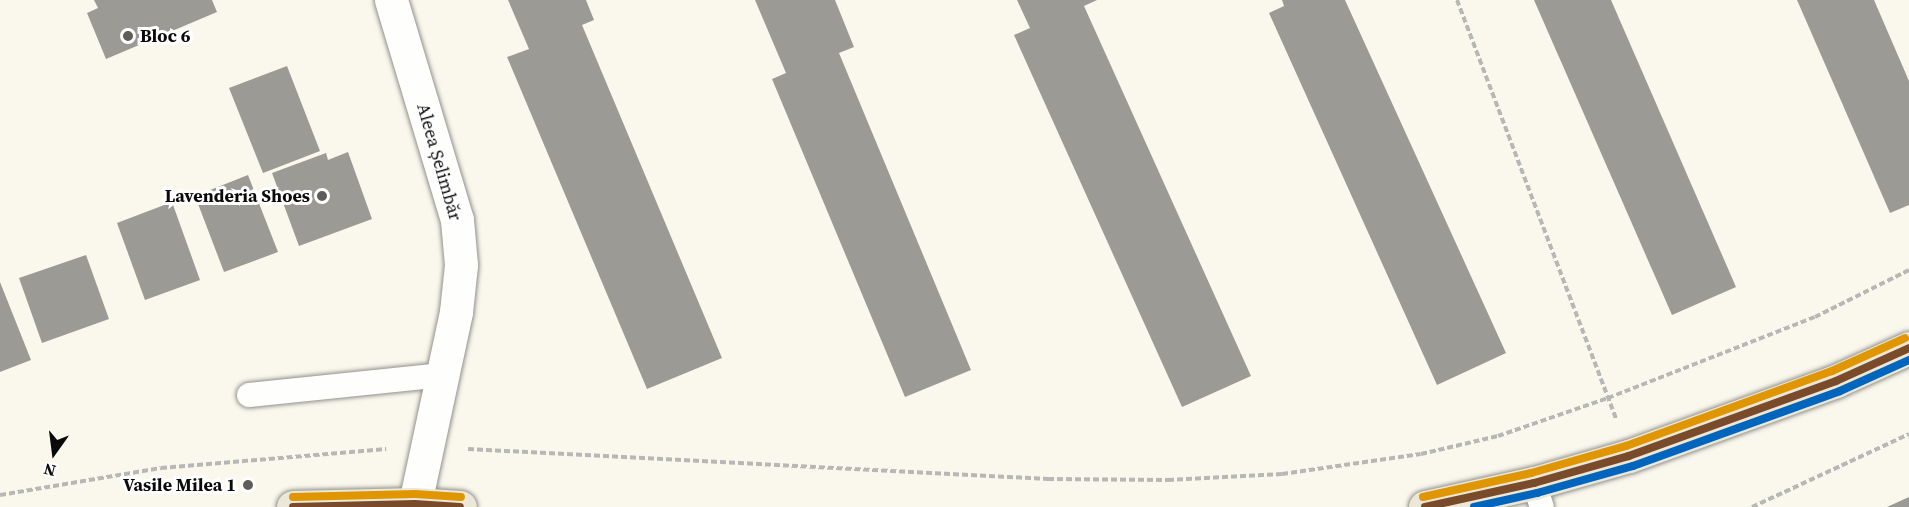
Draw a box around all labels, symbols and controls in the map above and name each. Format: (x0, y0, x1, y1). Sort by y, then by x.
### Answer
place label: Bloc 6 (140, 25, 190, 47)
marker: Bloc 6 (121, 29, 135, 43)
street label: Aleea Șelimbăr (412, 101, 466, 223)
place label: Lavenderia Shoes (165, 185, 310, 207)
marker: Lavenderia Shoes (315, 189, 329, 203)
north arrow (24, 423, 84, 483)
text: N (41, 458, 58, 483)
place label: Vasile Milea 1 (123, 474, 236, 496)
marker: Vasile Milea 1 (241, 478, 255, 492)

